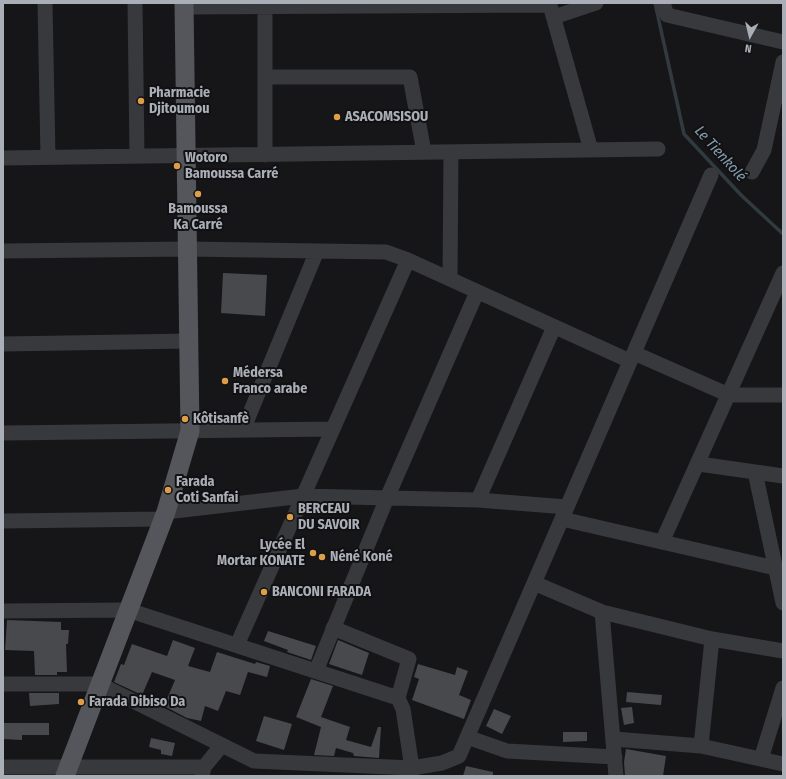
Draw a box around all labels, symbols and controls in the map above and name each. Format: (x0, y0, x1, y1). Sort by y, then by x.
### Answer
north arrow (730, 16, 770, 56)
text: N (744, 41, 752, 55)
place label: Pharmacie Djitoumou (149, 85, 210, 118)
marker: Pharmacie Djitoumou (136, 96, 146, 106)
place label: ASACOMSISOU (345, 109, 428, 125)
marker: ASACOMSISOU (332, 112, 342, 122)
water label: Le Tienkolé (690, 122, 750, 186)
place label: Wotoro Bamoussa Carré (185, 150, 278, 182)
marker: Wotoro Bamoussa Carré (172, 161, 182, 171)
marker: Bamoussa Ka Carré (193, 189, 203, 199)
place label: Bamoussa Ka Carré (168, 201, 228, 234)
place label: Médersa Franco arabe (233, 365, 307, 398)
marker: Médersa Franco arabe (220, 376, 230, 386)
place label: Kôtisanfè (193, 411, 249, 427)
marker: Kôtisanfè (180, 414, 190, 424)
place label: Farada Coti Sanfai (176, 474, 238, 506)
marker: Farada Coti Sanfai (163, 485, 173, 495)
place label: BERCEAU DU SAVOIR (298, 501, 360, 534)
marker: BERCEAU DU SAVOIR (285, 512, 295, 522)
place label: Lycée El Mortar KONATE (217, 537, 305, 570)
marker: Lycée El Mortar KONATE (308, 548, 318, 558)
place label: Néné Koné (330, 549, 393, 565)
marker: Néné Koné (317, 552, 327, 562)
place label: BANCONI FARADA (272, 584, 371, 600)
marker: BANCONI FARADA (259, 587, 269, 597)
place label: Farada Dibiso Da (89, 694, 185, 710)
marker: Farada Dibiso Da (76, 697, 86, 707)

